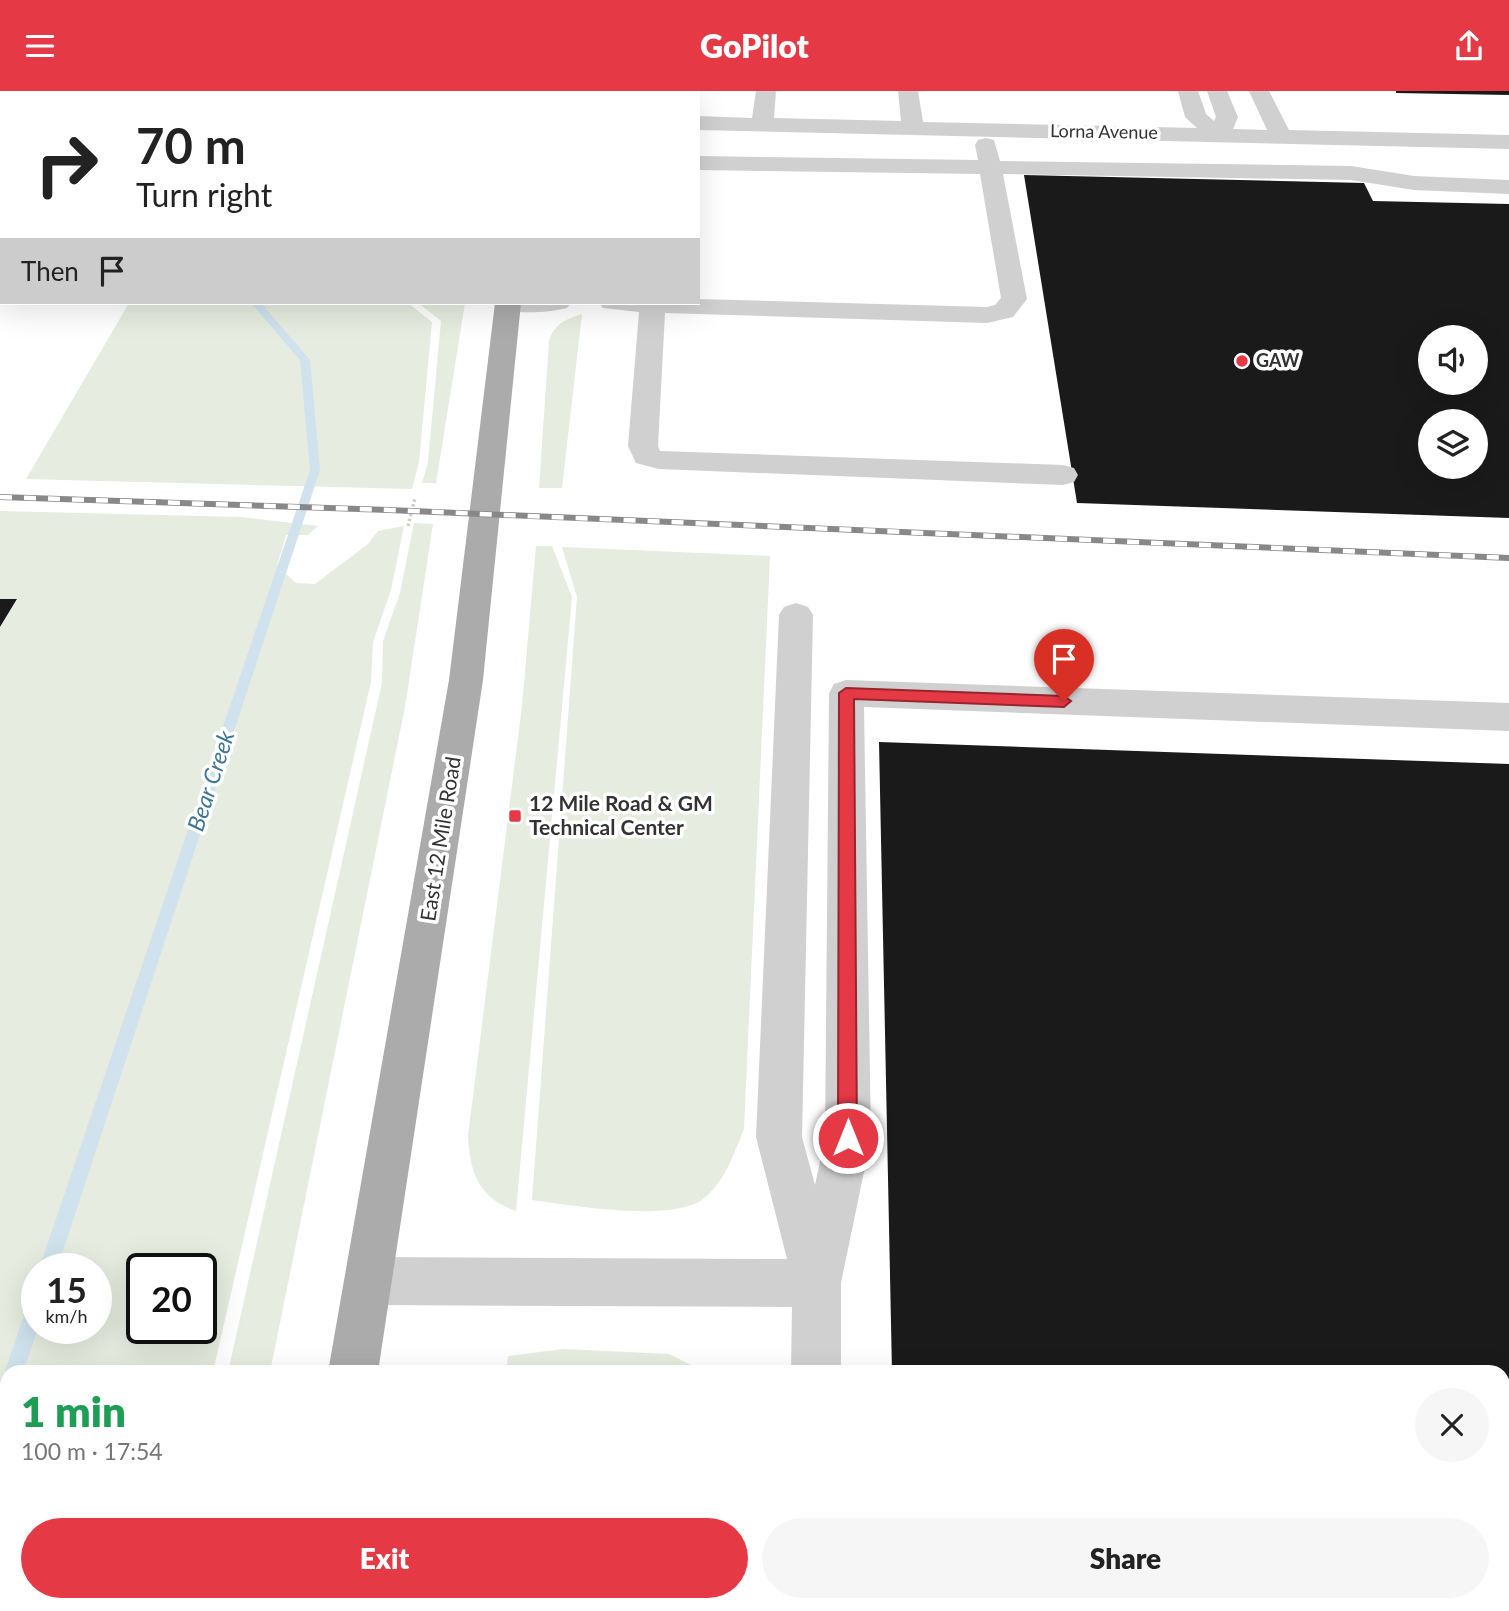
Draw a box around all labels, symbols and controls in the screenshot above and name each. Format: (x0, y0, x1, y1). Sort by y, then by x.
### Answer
text: GoPilot (700, 26, 809, 65)
icon: menu (21, 27, 59, 65)
icon: share (1450, 27, 1488, 65)
text: 70 m (136, 116, 246, 174)
icon: right (21, 119, 112, 210)
street label: Lorna Avenue (1050, 119, 1158, 143)
text: Turn right (136, 175, 272, 214)
icon: arrive (93, 252, 131, 290)
text: Then (21, 255, 79, 287)
map controls (1418, 325, 1488, 479)
button: sound (1418, 325, 1488, 395)
place label: GAW (1256, 349, 1300, 371)
marker: GAW (1234, 353, 1250, 369)
button: layers (1418, 409, 1488, 479)
pin (1034, 629, 1094, 701)
icon: arrive (1045, 640, 1083, 678)
water label: Bear Creek (181, 726, 240, 834)
street label: East 12 Mile Road (414, 755, 465, 923)
place label: 12 Mile Road & GM Technical Center (529, 790, 713, 839)
marker: 12 Mile Road & GM Technical Center (507, 808, 523, 824)
position arrow (811, 1101, 885, 1175)
speed limit sign: 20 (126, 1253, 217, 1344)
text: 15 (46, 1268, 87, 1310)
text: km/h (45, 1305, 88, 1327)
text: 1 min (21, 1386, 126, 1436)
button: close (1415, 1388, 1489, 1462)
text: 100 m · 17:54 (21, 1437, 163, 1465)
button: Exit (21, 1518, 748, 1598)
button: Share (762, 1518, 1489, 1598)

